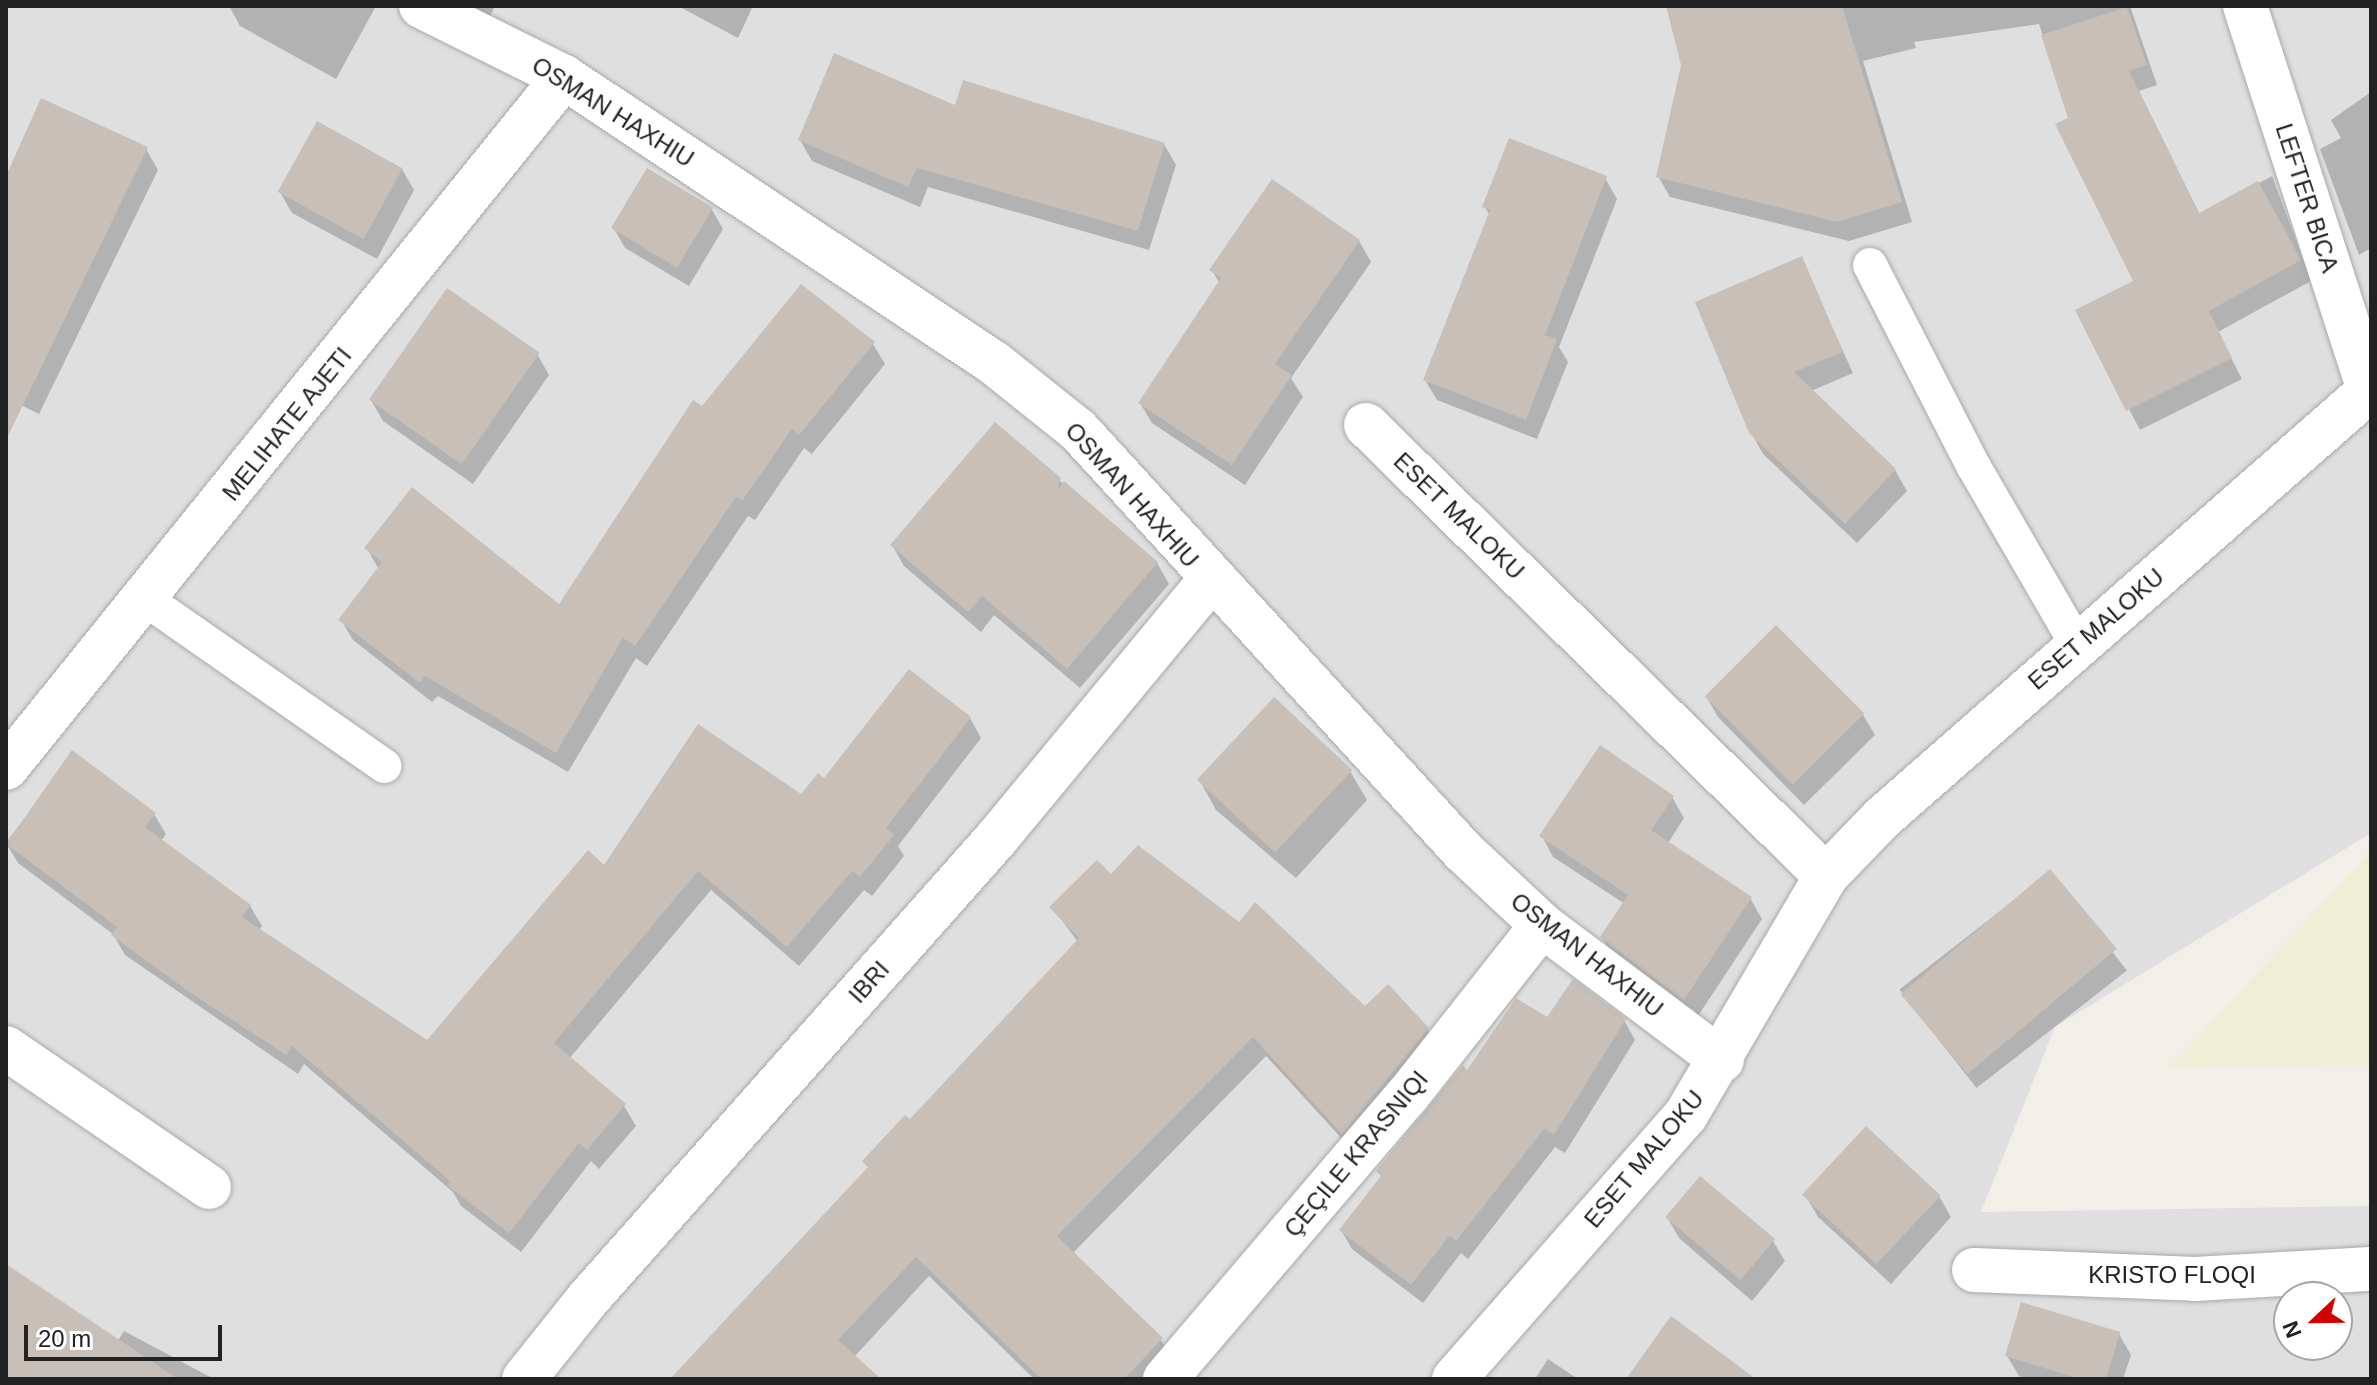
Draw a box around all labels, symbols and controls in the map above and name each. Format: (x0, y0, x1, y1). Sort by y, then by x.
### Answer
street label: OSMAN HAXHIU (527, 51, 699, 173)
street label: LEFTER BICA (2269, 120, 2345, 276)
street label: MELIHATE AJETI (216, 341, 358, 507)
street label: OSMAN HAXHIU (1059, 416, 1205, 574)
street label: ESET MALOKU (1388, 446, 1530, 586)
street label: ESET MALOKU (2022, 562, 2170, 696)
street label: OSMAN HAXHIU (1505, 887, 1669, 1023)
street label: IBRI (843, 955, 895, 1009)
street label: ÇEÇILE KRASNIQI (1278, 1065, 1434, 1243)
street label: ESET MALOKU (1578, 1084, 1710, 1234)
street label: KRISTO FLOQI (2088, 1261, 2256, 1289)
north arrow (2273, 1281, 2353, 1361)
scale bar (28, 1309, 226, 1359)
text: N (2278, 1317, 2307, 1341)
text: 20 m (38, 1325, 91, 1352)

